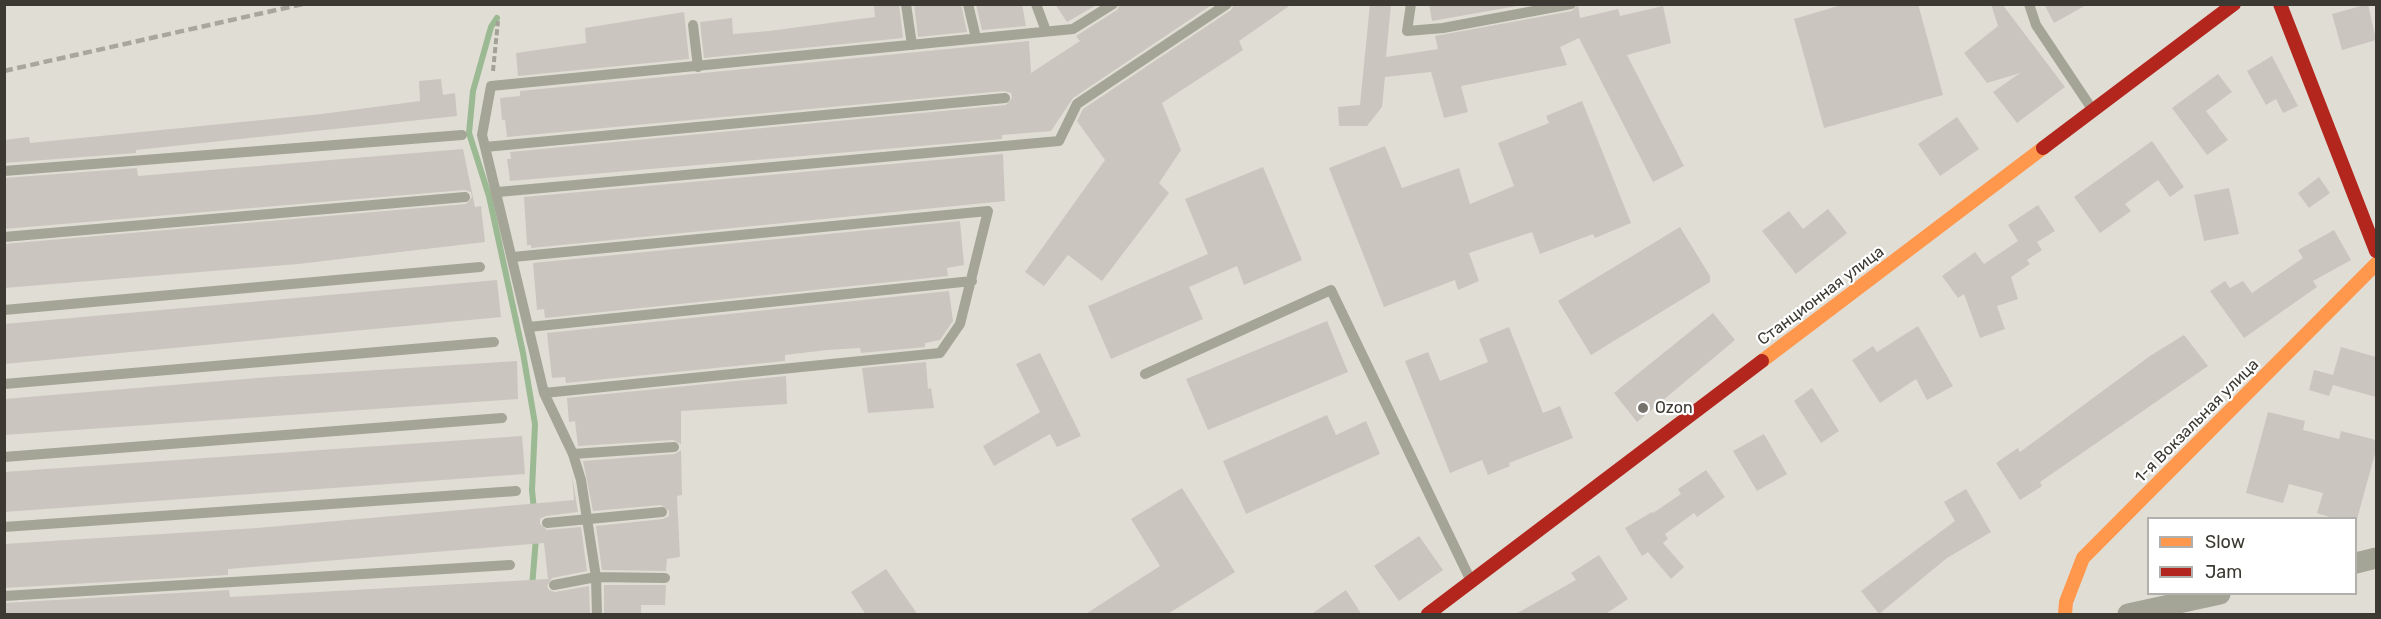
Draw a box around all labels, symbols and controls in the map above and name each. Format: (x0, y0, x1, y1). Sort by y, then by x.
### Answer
street label: Станционная улица (1754, 242, 1888, 350)
street label: 1-я Вокзальная улица (2131, 355, 2263, 487)
place label: Ozon (1655, 398, 1693, 418)
marker: Ozon (1636, 401, 1650, 415)
legend (2147, 517, 2357, 595)
text: Slow (2205, 531, 2245, 553)
text: Jam (2205, 561, 2242, 583)

